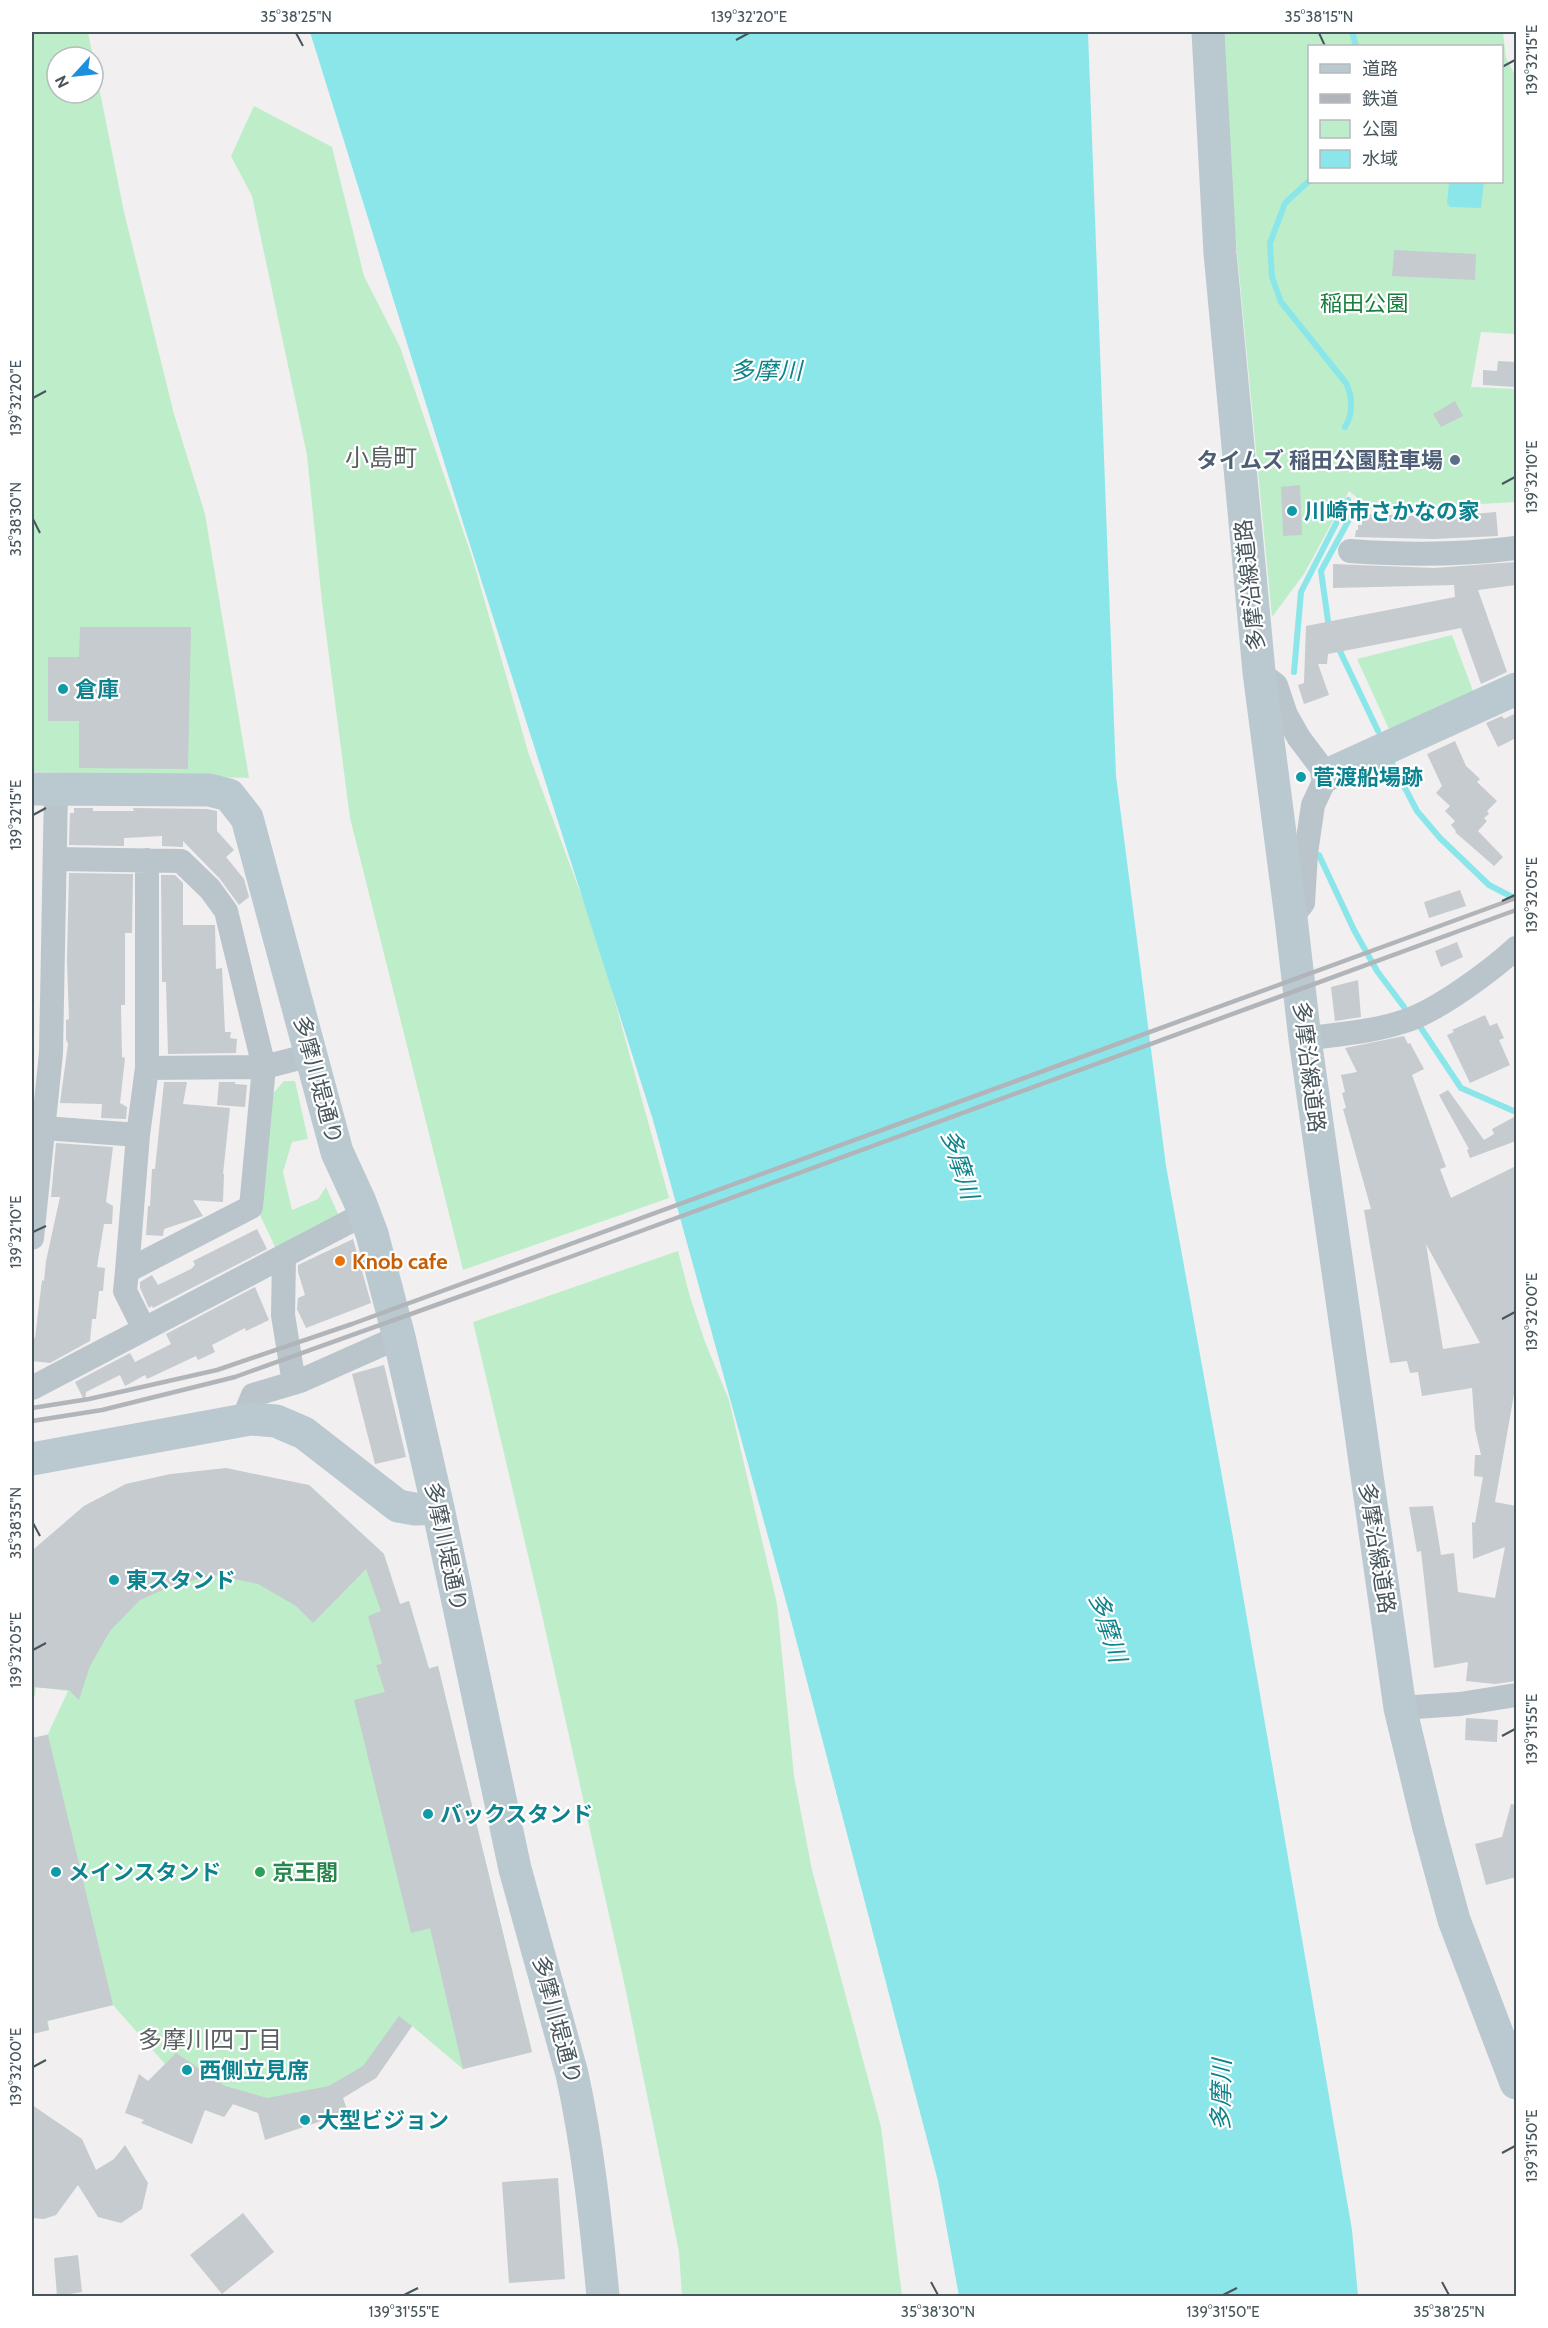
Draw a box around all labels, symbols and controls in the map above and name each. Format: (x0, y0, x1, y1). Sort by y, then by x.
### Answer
text: 35°38'25"N (260, 8, 332, 26)
text: 139°32'20"E (711, 8, 787, 26)
text: 35°38'15"N (1285, 8, 1353, 26)
text: 139°32'15"E (1523, 25, 1541, 95)
north arrow (45, 45, 105, 105)
legend (1308, 45, 1503, 183)
text: 道路 (1362, 58, 1398, 80)
text: N (51, 72, 73, 91)
text: 鉄道 (1362, 88, 1398, 110)
text: 公園 (1362, 118, 1398, 140)
text: 水域 (1362, 148, 1398, 170)
park label: 稲田公園 (1320, 290, 1408, 317)
water label: 多摩川 (730, 356, 805, 385)
text: 139°32'20"E (7, 360, 25, 436)
text: 139°32'10"E (1523, 441, 1541, 513)
district label: 小島町 (345, 443, 417, 472)
place label: タイムズ 稲田公園駐車場 (1196, 447, 1443, 474)
marker: タイムズ 稲田公園駐車場 (1448, 453, 1462, 467)
text: 35°38'30"N (7, 482, 25, 556)
place label: 川崎市さかなの家 (1304, 498, 1480, 525)
marker: 川崎市さかなの家 (1285, 504, 1299, 518)
street label: 多摩沿線道路 (1230, 518, 1270, 652)
place label: 倉庫 (75, 676, 119, 703)
marker: 倉庫 (56, 682, 70, 696)
place label: 菅渡船場跡 (1313, 764, 1423, 791)
marker: 菅渡船場跡 (1294, 770, 1308, 784)
text: 139°32'15"E (7, 780, 25, 850)
text: 139°32'05"E (1523, 857, 1541, 933)
street label: 多摩沿線道路 (1288, 1000, 1330, 1134)
street label: 多摩川堤通り (288, 1013, 348, 1147)
water label: 多摩川 (935, 1125, 986, 1206)
text: 139°32'10"E (7, 1196, 25, 1268)
place label: Knob cafe (352, 1248, 448, 1275)
marker: Knob cafe (333, 1254, 347, 1268)
text: 139°32'00"E (1523, 1273, 1541, 1351)
street label: 多摩川堤通り (419, 1480, 473, 1614)
street label: 多摩沿線道路 (1353, 1481, 1401, 1615)
text: 35°38'35"N (7, 1487, 25, 1559)
place label: 東スタンド (126, 1567, 236, 1594)
marker: 東スタンド (107, 1573, 121, 1587)
water label: 多摩川 (1083, 1588, 1134, 1669)
text: 139°32'05"E (7, 1612, 25, 1688)
text: 139°31'55"E (1523, 1694, 1541, 1764)
place label: バックスタンド (440, 1801, 593, 1828)
marker: バックスタンド (421, 1807, 435, 1821)
place label: メインスタンド (68, 1859, 222, 1886)
place label: 京王閣 (272, 1859, 338, 1886)
marker: メインスタンド (49, 1865, 63, 1879)
marker: 京王閣 (253, 1865, 267, 1879)
street label: 多摩川堤通り (527, 1953, 587, 2087)
district label: 多摩川四丁目 (138, 2025, 282, 2054)
text: 139°32'00"E (7, 2028, 25, 2106)
water label: 多摩川 (1206, 2056, 1236, 2131)
place label: 西側立見席 (199, 2057, 309, 2084)
marker: 西側立見席 (180, 2063, 194, 2077)
place label: 大型ビジョン (317, 2107, 449, 2134)
text: 139°31'50"E (1523, 2109, 1541, 2183)
marker: 大型ビジョン (298, 2113, 312, 2127)
text: 139°31'55"E (369, 2303, 439, 2321)
text: 35°38'30"N (901, 2303, 975, 2321)
text: 139°31'50"E (1186, 2303, 1260, 2321)
text: 35°38'25"N (1413, 2303, 1485, 2321)

